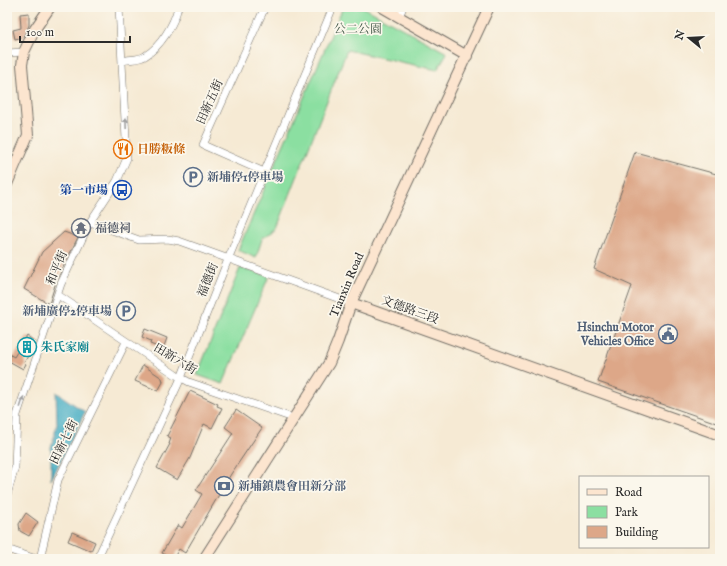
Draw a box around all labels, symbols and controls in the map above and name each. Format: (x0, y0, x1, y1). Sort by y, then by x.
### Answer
scale bar (20, 18, 130, 44)
north arrow (669, 18, 709, 58)
park label: 公二公園 (334, 22, 382, 37)
text: 100 m (26, 25, 54, 40)
text: N (672, 28, 689, 43)
street label: 田新五街 (193, 76, 227, 127)
one-way arrow (122, 117, 129, 129)
restaurant icon: 日勝粄條 (112, 138, 134, 160)
place label: 日勝粄條 (137, 142, 185, 157)
parking icon: 新埔停1停車場 (182, 166, 204, 188)
place label: 新埔停1停車場 (207, 170, 283, 185)
bus stop icon: 第一市場 (111, 179, 133, 201)
place label: 第一市場 (60, 183, 108, 198)
temple icon: 福德祠 (70, 217, 92, 239)
place label: 福德祠 (95, 221, 131, 236)
street label: 和平街 (43, 248, 71, 288)
street label: Tianxin Road (327, 250, 368, 320)
street label: 福德街 (194, 260, 222, 300)
street label: 文德路三段 (379, 293, 441, 327)
parking icon: 新埔廣停2停車場 (115, 300, 137, 322)
place label: 新埔廣停2停車場 (22, 304, 112, 319)
place label: Hsinchu Motor Vehicles Office (577, 320, 655, 349)
public building icon: Hsinchu Motor Vehicles Office (657, 323, 679, 345)
building icon: 朱氏家廟 (16, 336, 38, 358)
place label: 朱氏家廟 (41, 340, 89, 355)
street label: 田新六街 (151, 340, 200, 378)
one-way arrow (19, 395, 25, 407)
street label: 田新七街 (47, 416, 82, 467)
bank icon: 新埔鎮農會田新分部 (213, 475, 235, 497)
legend (579, 476, 709, 548)
place label: 新埔鎮農會田新分部 (238, 479, 346, 494)
text: Road (615, 485, 643, 500)
text: Park (615, 505, 638, 520)
text: Building (615, 525, 659, 540)

